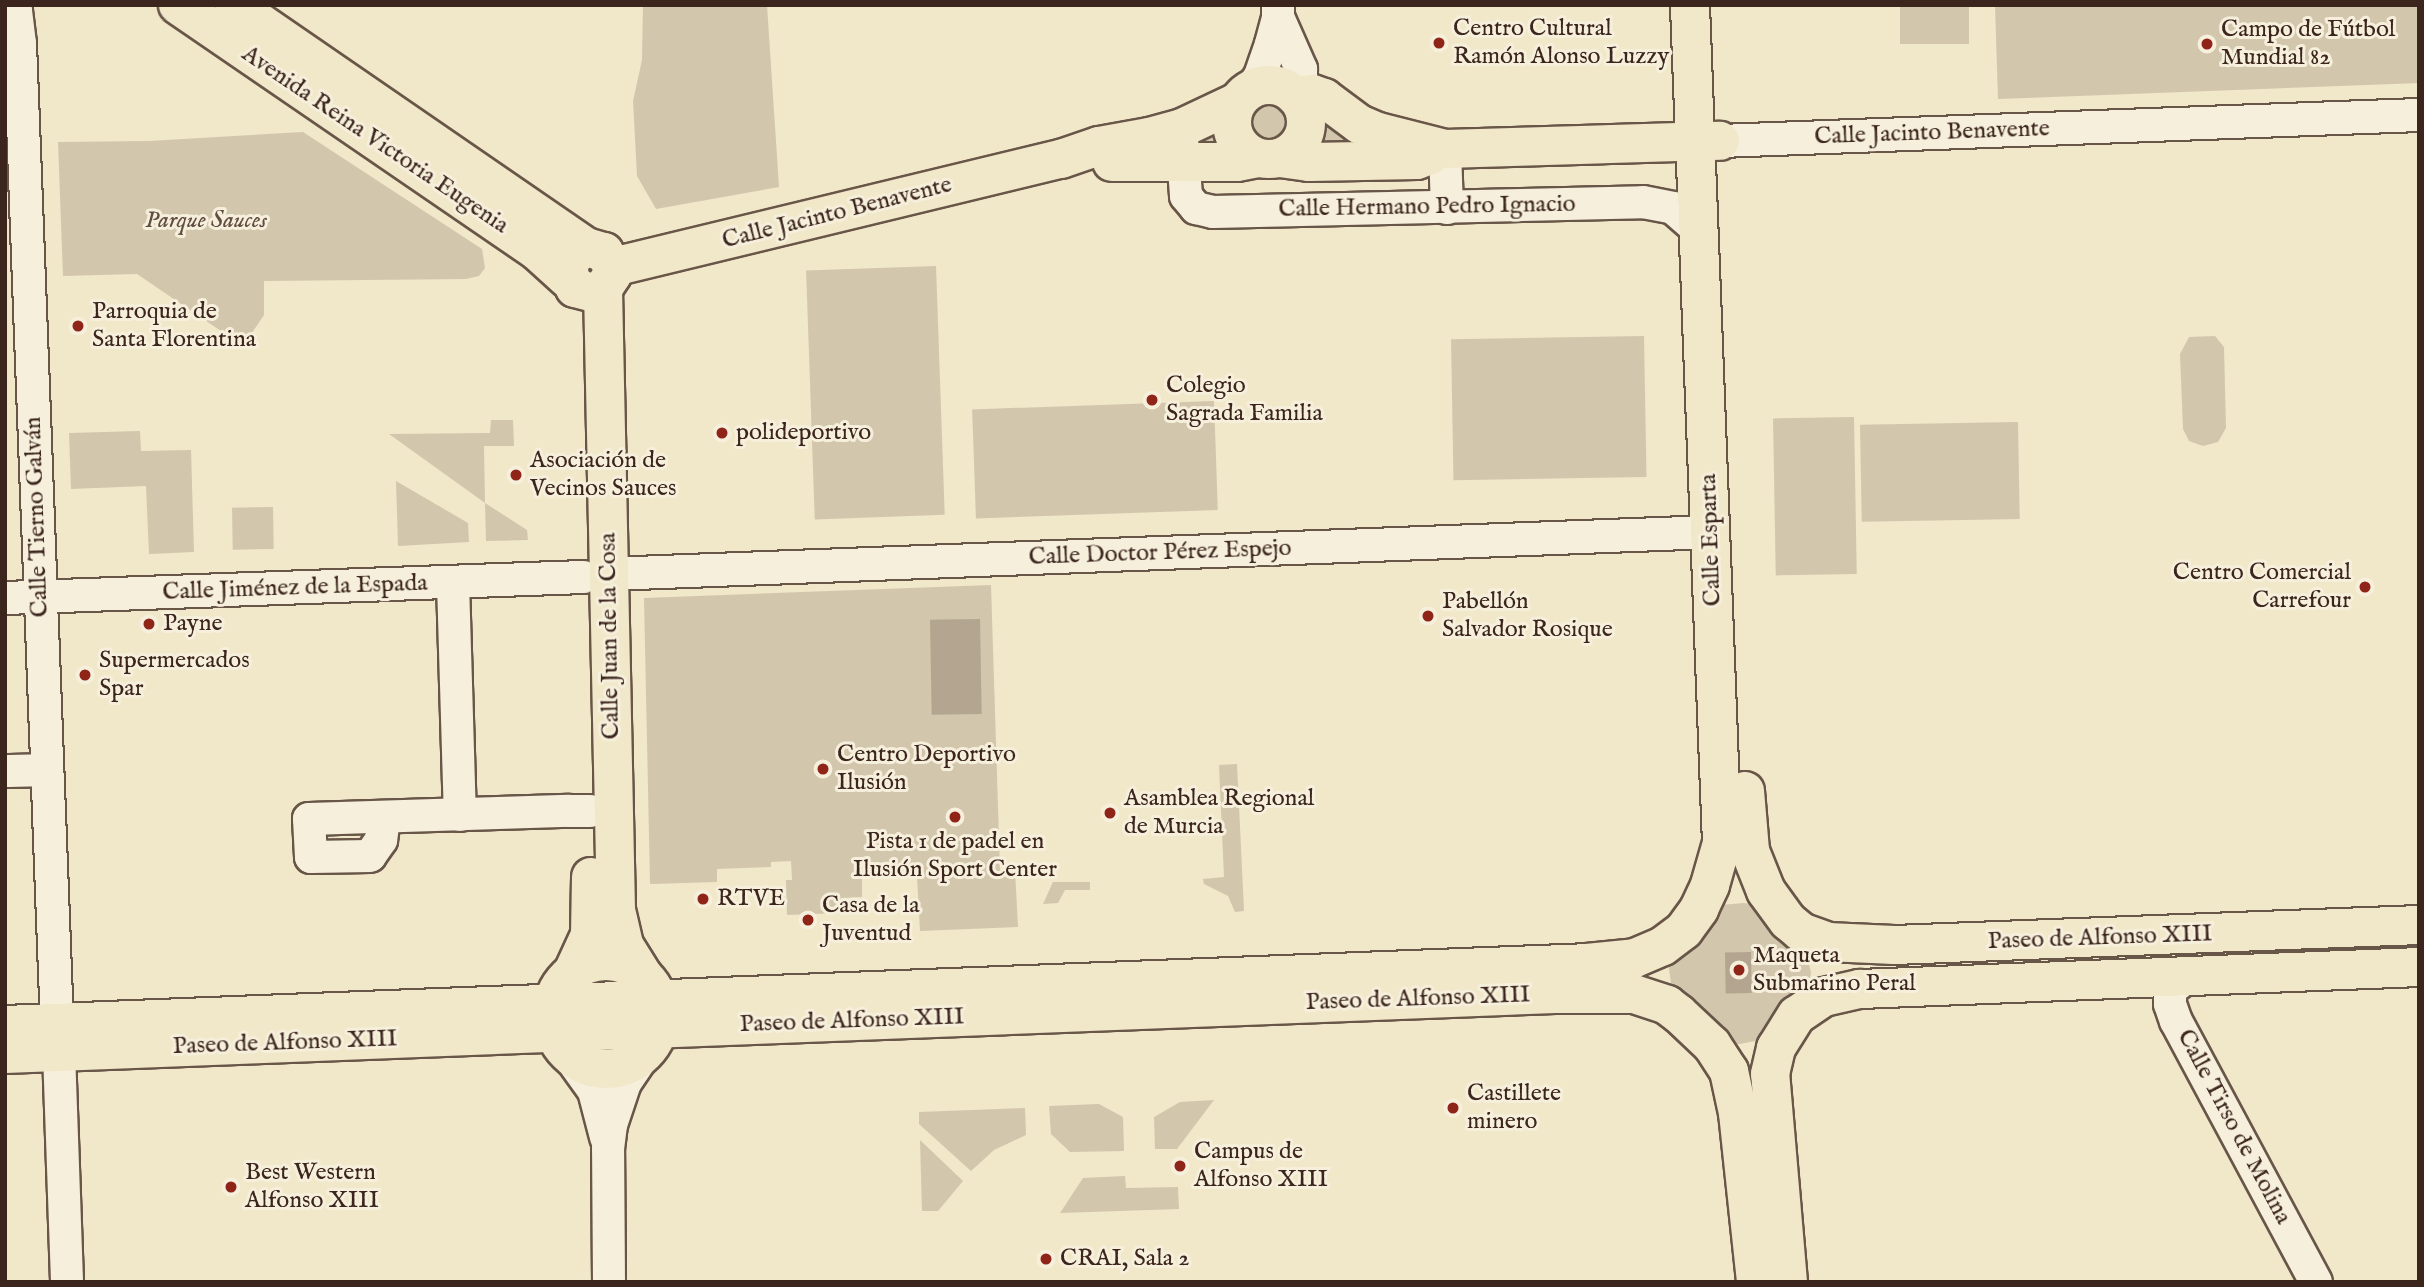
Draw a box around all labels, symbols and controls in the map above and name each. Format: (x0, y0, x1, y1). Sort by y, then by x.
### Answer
place label: Centro Cultural Ramón Alonso Luzzy (1453, 15, 1669, 71)
place label: Campo de Fútbol Mundial 82 (2221, 16, 2395, 72)
marker: Centro Cultural Ramón Alonso Luzzy (1431, 35, 1447, 51)
marker: Campo de Fútbol Mundial 82 (2199, 36, 2215, 52)
street label: Avenida Reina Victoria Eugenia (236, 40, 514, 240)
street label: Calle Jacinto Benavente (1814, 115, 2050, 151)
street label: Calle Jacinto Benavente (719, 171, 955, 255)
street label: Calle Hermano Pedro Ignacio (1278, 190, 1576, 224)
park label: Parque Sauces (145, 207, 267, 235)
place label: Parroquia de Santa Florentina (92, 298, 256, 354)
marker: Parroquia de Santa Florentina (70, 318, 86, 334)
place label: Colegio Sagrada Familia (1166, 372, 1323, 428)
marker: Colegio Sagrada Familia (1144, 392, 1160, 408)
street label: Calle Tierno Galván (19, 416, 55, 618)
place label: polideportivo (736, 419, 871, 447)
marker: polideportivo (714, 425, 730, 441)
place label: Asociación de Vecinos Sauces (530, 447, 676, 503)
marker: Asociación de Vecinos Sauces (508, 467, 524, 483)
street label: Calle Esparta (1694, 473, 1728, 607)
street label: Calle Juan de la Cosa (594, 532, 626, 740)
street label: Calle Doctor Pérez Espejo (1028, 534, 1292, 572)
place label: Centro Comercial Carrefour (2173, 559, 2351, 615)
street label: Calle Jiménez de la Espada (162, 569, 428, 607)
marker: Centro Comercial Carrefour (2357, 579, 2373, 595)
place label: Pabellón Salvador Rosique (1442, 588, 1613, 644)
marker: Pabellón Salvador Rosique (1420, 608, 1436, 624)
place label: Payne (163, 610, 222, 638)
marker: Payne (141, 616, 157, 632)
place label: Supermercados Spar (99, 647, 250, 703)
marker: Supermercados Spar (77, 667, 93, 683)
place label: Centro Deportivo Ilusión (837, 741, 1016, 797)
marker: Centro Deportivo Ilusión (815, 761, 831, 777)
place label: Asamblea Regional de Murcia (1124, 785, 1314, 841)
marker: Asamblea Regional de Murcia (1102, 805, 1118, 821)
marker: Pista 1 de padel en Ilusión Sport Center (947, 809, 963, 825)
place label: Pista 1 de padel en Ilusión Sport Center (853, 828, 1057, 884)
place label: RTVE (717, 885, 785, 913)
marker: RTVE (695, 891, 711, 907)
place label: Casa de la Juventud (822, 892, 920, 948)
marker: Casa de la Juventud (800, 912, 816, 928)
street label: Paseo de Alfonso XIII (1987, 920, 2213, 956)
place label: Maqueta Submarino Peral (1753, 942, 1916, 998)
marker: Maqueta Submarino Peral (1731, 962, 1747, 978)
street label: Paseo de Alfonso XIII (1305, 981, 1531, 1017)
street label: Paseo de Alfonso XIII (739, 1003, 965, 1039)
street label: Paseo de Alfonso XIII (172, 1025, 398, 1061)
street label: Calle Tirso de Molina (2170, 1025, 2298, 1229)
place label: Castillete minero (1467, 1080, 1561, 1136)
marker: Castillete minero (1445, 1100, 1461, 1116)
place label: Campus de Alfonso XIII (1194, 1138, 1328, 1194)
marker: Campus de Alfonso XIII (1172, 1158, 1188, 1174)
place label: Best Western Alfonso XIII (245, 1159, 379, 1215)
marker: Best Western Alfonso XIII (223, 1179, 239, 1195)
place label: CRAI, Sala 2 (1060, 1245, 1190, 1273)
marker: CRAI, Sala 2 (1038, 1251, 1054, 1267)

